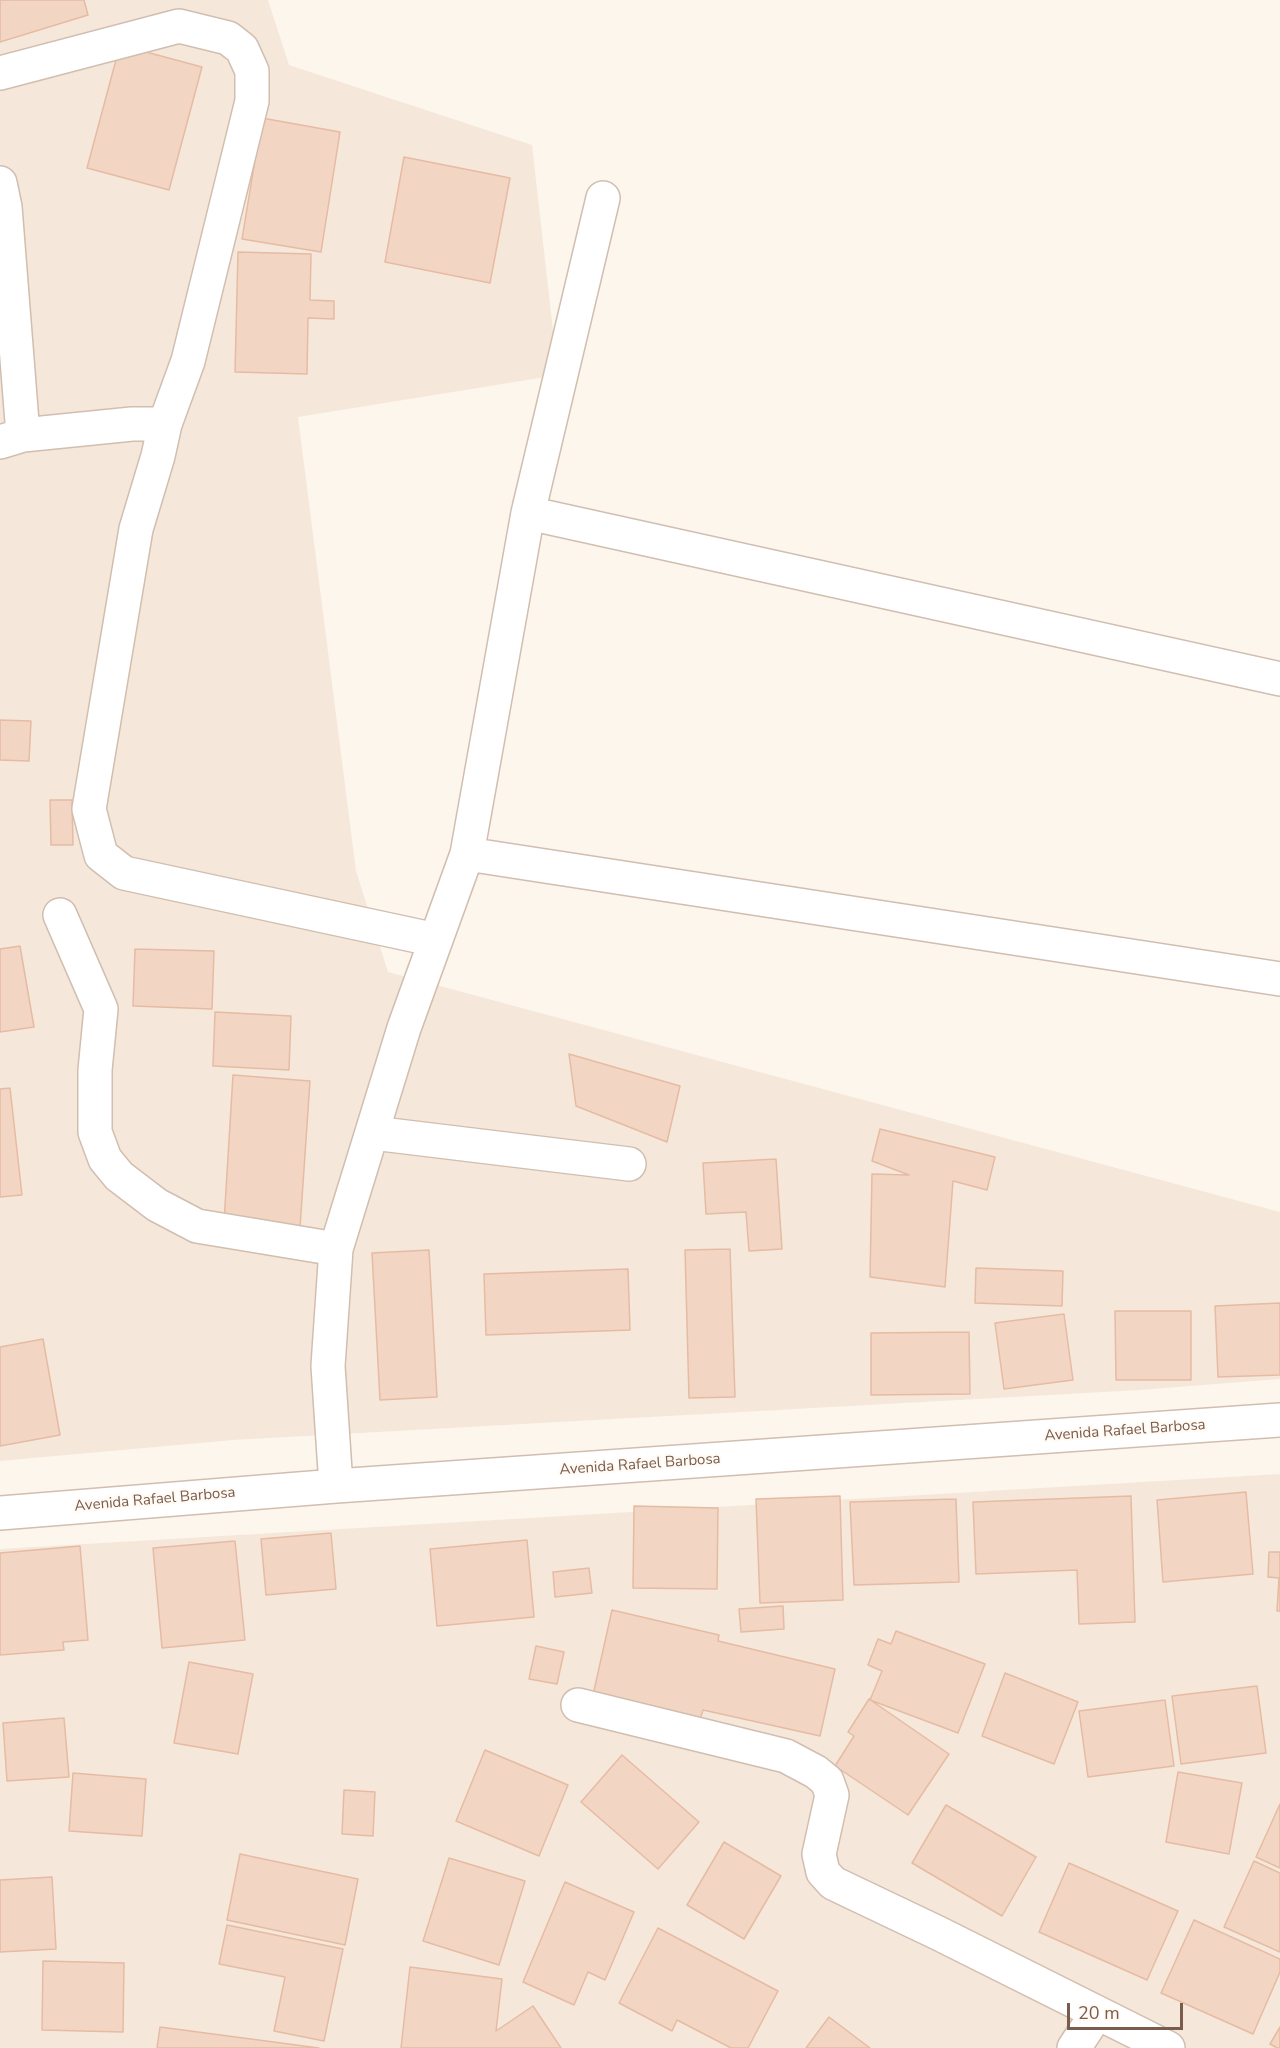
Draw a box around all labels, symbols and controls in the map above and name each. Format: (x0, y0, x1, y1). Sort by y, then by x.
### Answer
street label: Avenida Rafael Barbosa (1044, 1416, 1206, 1446)
street label: Avenida Rafael Barbosa (559, 1450, 721, 1480)
street label: Avenida Rafael Barbosa (74, 1484, 236, 1516)
scale bar (1070, 1991, 1186, 2029)
text: 20 m (1078, 2001, 1120, 2025)

